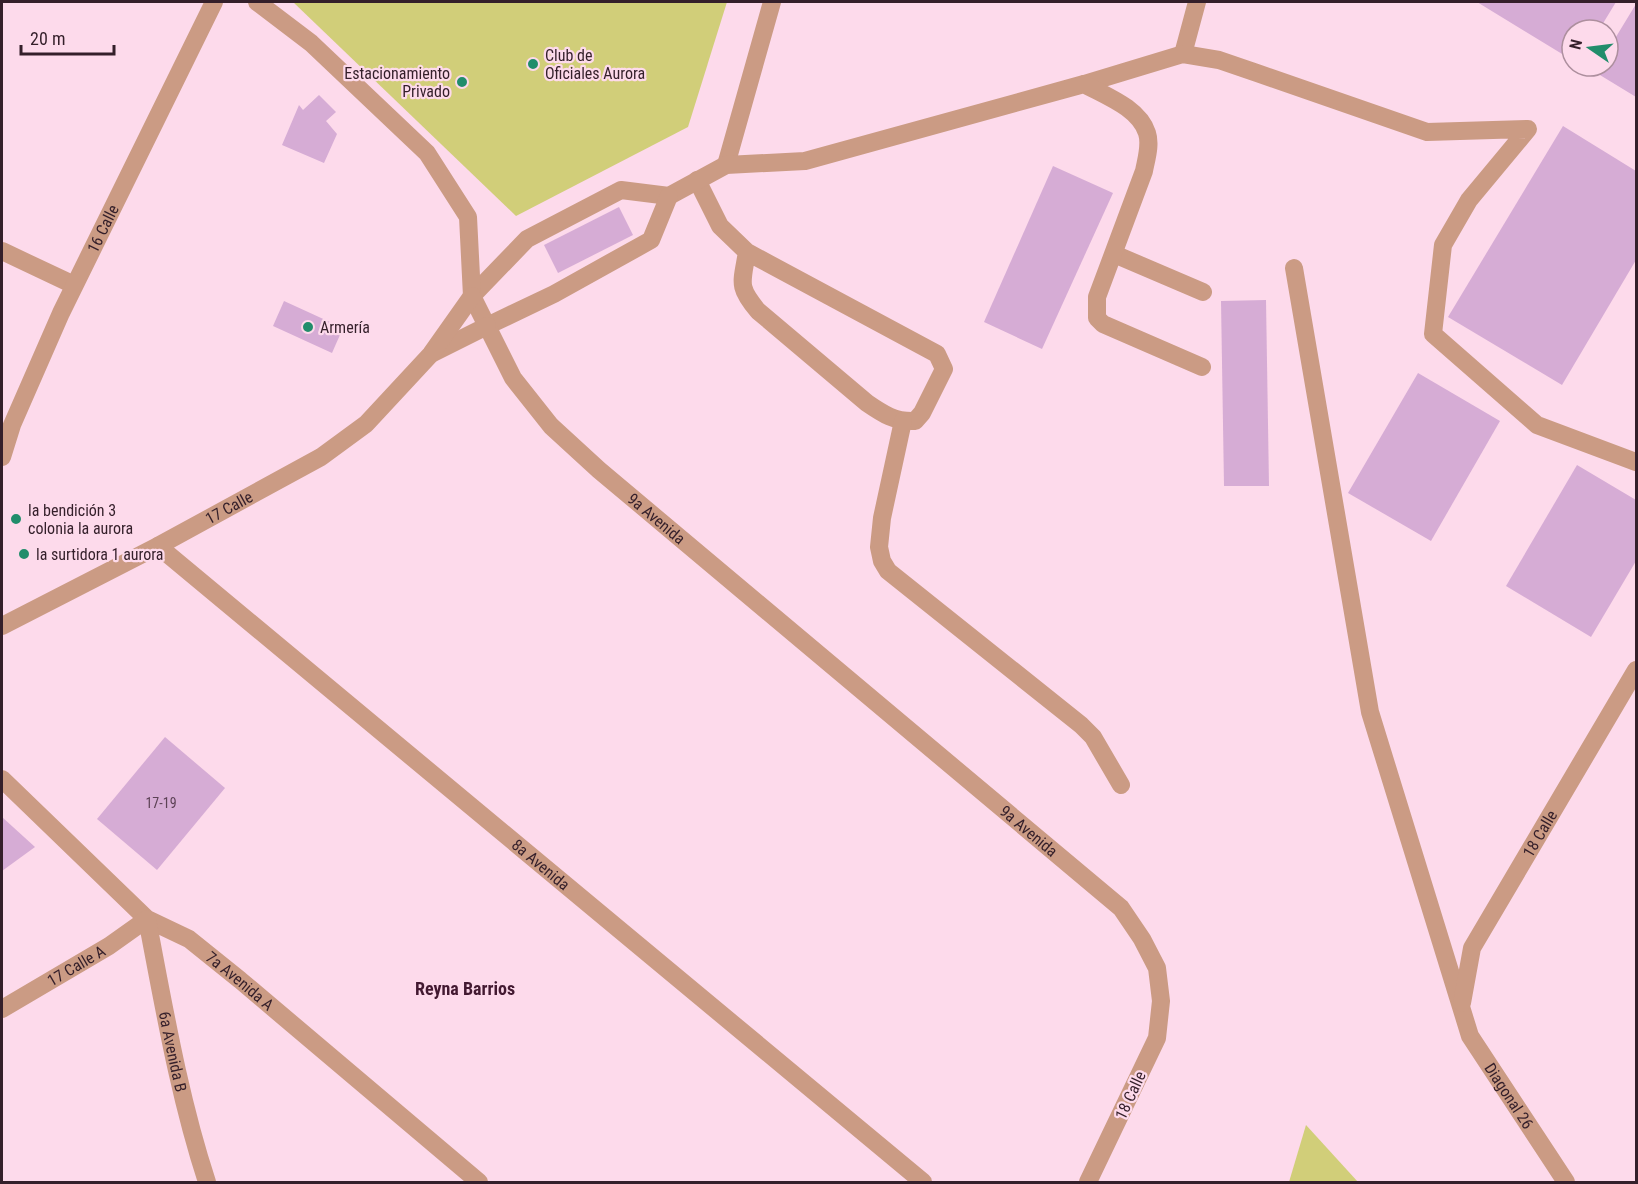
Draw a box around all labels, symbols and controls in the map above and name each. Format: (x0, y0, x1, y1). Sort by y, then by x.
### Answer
scale bar (21, 18, 114, 56)
north arrow (1560, 18, 1620, 78)
text: 20 m (30, 28, 65, 49)
text: N (1566, 37, 1586, 52)
place label: Club de Oficiales Aurora (545, 46, 645, 83)
marker: Club de Oficiales Aurora (526, 57, 540, 71)
place label: Estacionamiento Privado (344, 64, 450, 101)
marker: Estacionamiento Privado (455, 75, 469, 89)
street label: 16 Calle (83, 202, 123, 256)
place label: Armería (320, 318, 370, 337)
marker: Armería (301, 320, 315, 334)
street label: 17 Calle (202, 487, 256, 528)
street label: 9a Avenida (624, 489, 689, 548)
place label: la bendición 3 colonia la aurora (28, 501, 133, 538)
marker: la bendición 3 colonia la aurora (9, 512, 23, 526)
place label: la surtidora 1 aurora (36, 545, 164, 564)
marker: la surtidora 1 aurora (17, 547, 31, 561)
house number: 17-19 (145, 795, 177, 811)
street label: 9a Avenida (996, 802, 1061, 861)
street label: 18 Calle (1519, 807, 1561, 860)
street label: 8a Avenida (508, 835, 573, 894)
street label: 17 Calle A (44, 941, 109, 990)
street label: 7a Avenida A (202, 948, 278, 1015)
district label: Reyna Barrios (415, 978, 515, 999)
street label: 6a Avenida B (155, 1010, 191, 1094)
street label: Diagonal 26 (1480, 1059, 1537, 1133)
street label: 18 Calle (1111, 1068, 1150, 1122)

